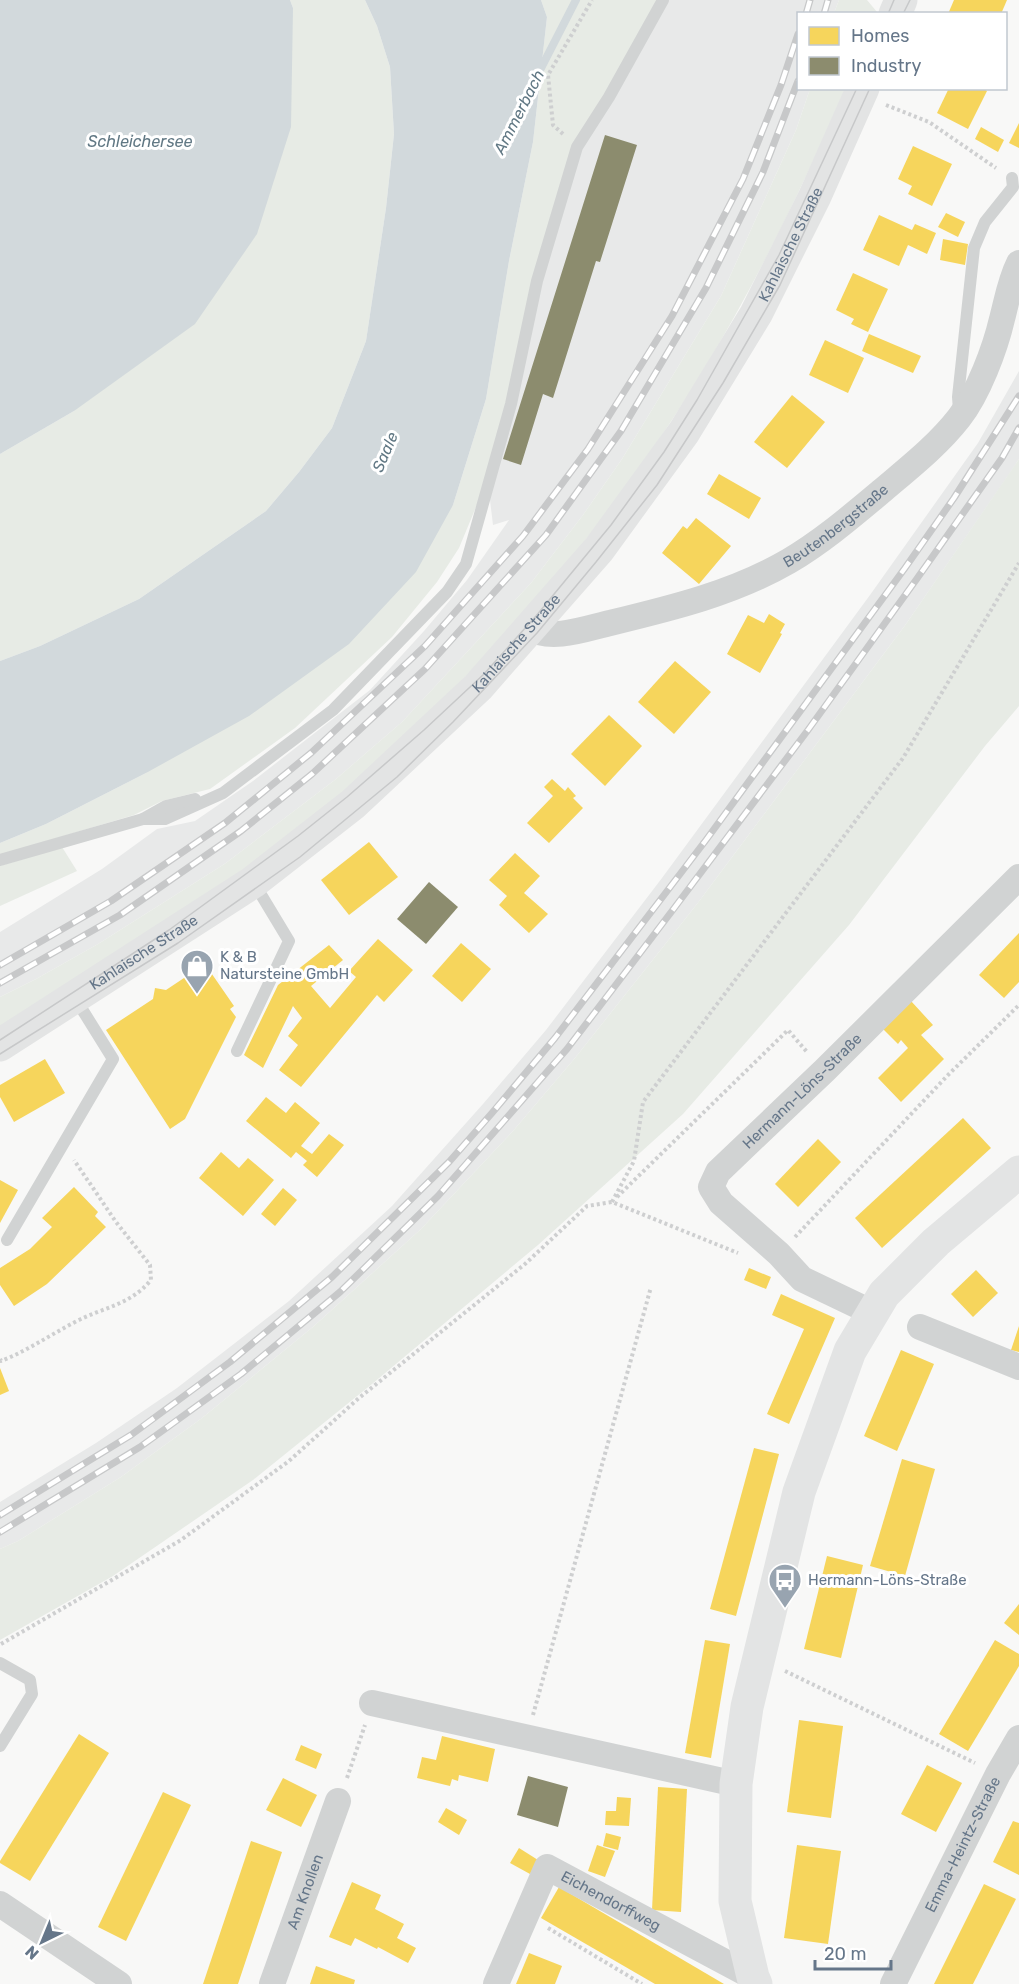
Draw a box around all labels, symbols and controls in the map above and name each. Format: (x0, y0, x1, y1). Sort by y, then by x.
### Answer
legend (797, 12, 1007, 90)
text: Homes (851, 25, 909, 47)
text: Industry (851, 55, 921, 77)
water label: Ammerbach (489, 67, 548, 158)
water label: Schleichersee (88, 132, 192, 151)
street label: Kahlaische Straße (755, 185, 827, 305)
water label: Saale (368, 429, 402, 475)
street label: Beutenbergstraße (780, 480, 892, 571)
street label: Kahlaische Straße (468, 590, 564, 697)
street label: Kahlaische Straße (86, 911, 201, 994)
shop icon: K & B Natursteine GmbH (179, 948, 215, 995)
place label: K & B Natursteine GmbH (220, 948, 349, 983)
street label: Hermann-Löns-Straße (739, 1030, 865, 1153)
bus stop icon: Hermann-Löns-Straße (767, 1562, 803, 1609)
place label: Hermann-Löns-Straße (808, 1571, 967, 1589)
street label: Emma-Heintz-Straße (921, 1774, 1004, 1915)
street label: Am Knollen (283, 1852, 327, 1932)
street label: Eichendorffweg (558, 1867, 664, 1935)
north arrow (12, 1912, 72, 1972)
scale bar (815, 1933, 892, 1971)
text: N (21, 1942, 43, 1963)
text: 20 m (824, 1943, 866, 1965)

